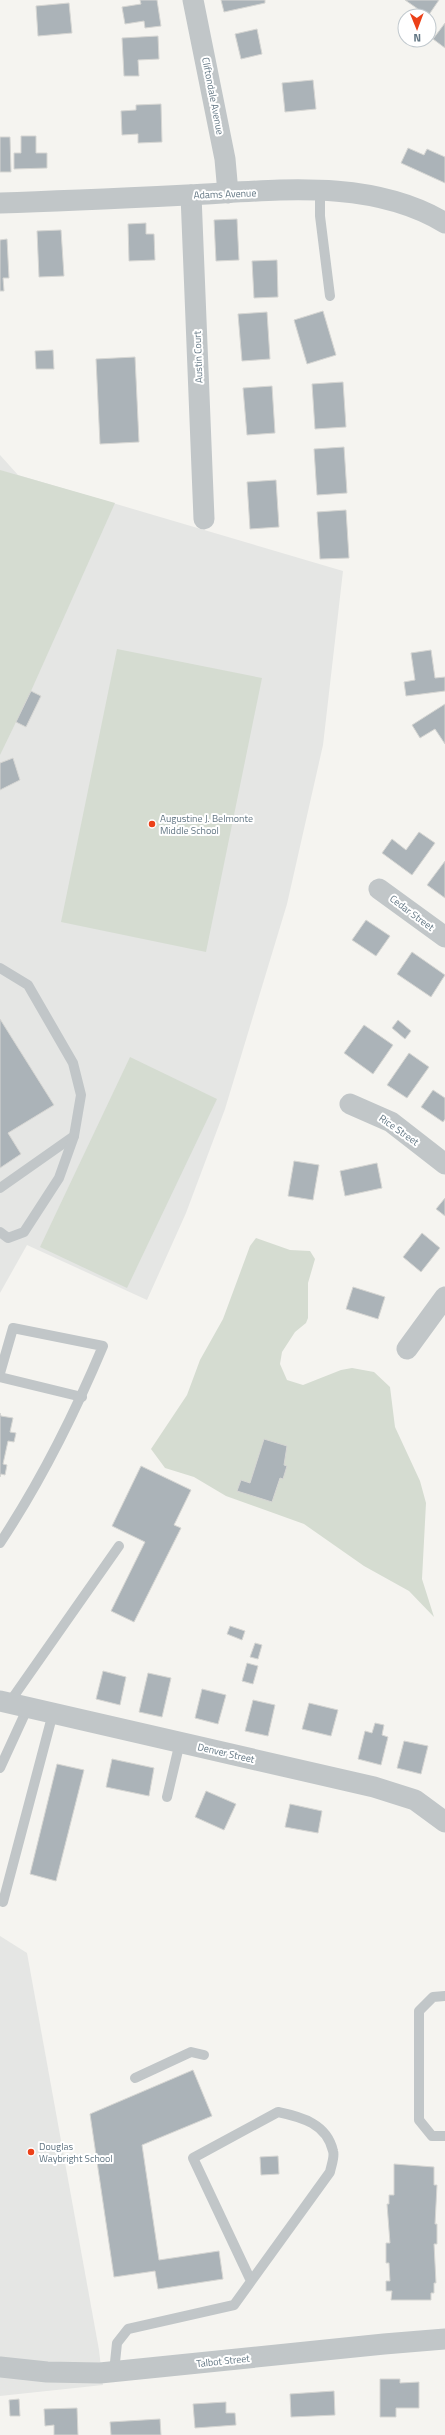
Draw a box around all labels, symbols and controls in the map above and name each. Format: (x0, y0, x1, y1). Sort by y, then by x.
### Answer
north arrow (397, 8, 437, 48)
text: N (413, 30, 421, 46)
street label: Cliftondale Avenue (198, 56, 228, 136)
street label: Adams Avenue (193, 185, 257, 203)
street label: Austin Court (190, 330, 206, 383)
place label: Augustine J. Belmonte Middle School (160, 811, 253, 838)
marker: Augustine J. Belmonte Middle School (147, 819, 157, 829)
street label: Cedar Street (387, 891, 438, 935)
street label: Rice Street (376, 1111, 422, 1150)
street label: Denver Street (196, 1739, 256, 1767)
place label: Douglas Waybright School (39, 2139, 113, 2166)
marker: Douglas Waybright School (26, 2147, 36, 2157)
street label: Talbot Street (196, 2351, 251, 2371)

